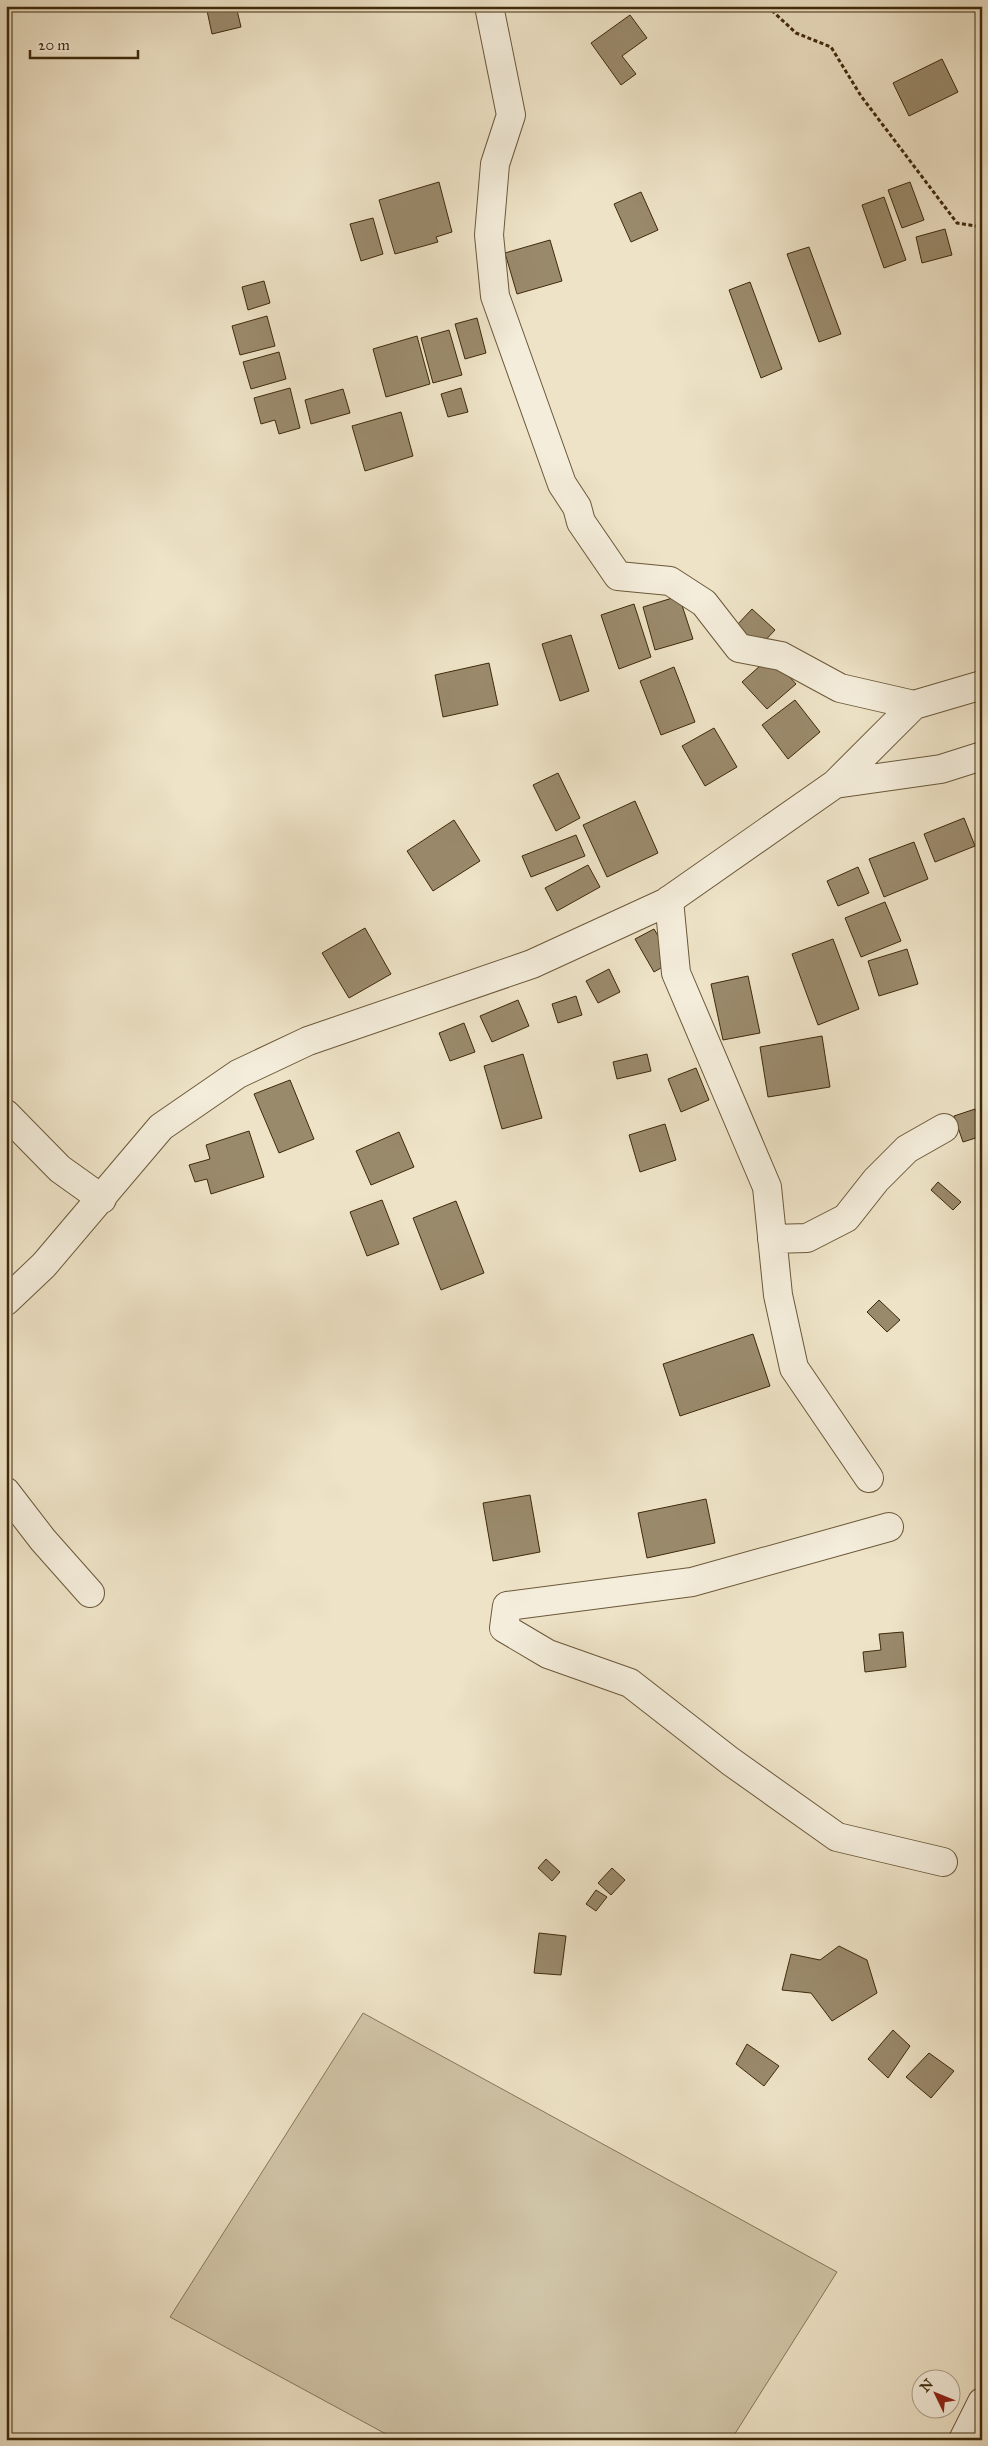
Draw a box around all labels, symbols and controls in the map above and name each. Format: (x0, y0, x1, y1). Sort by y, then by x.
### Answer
scale bar (30, 28, 138, 60)
text: 20 m (38, 36, 70, 54)
north arrow (910, 2368, 960, 2418)
text: N (917, 2375, 937, 2396)

